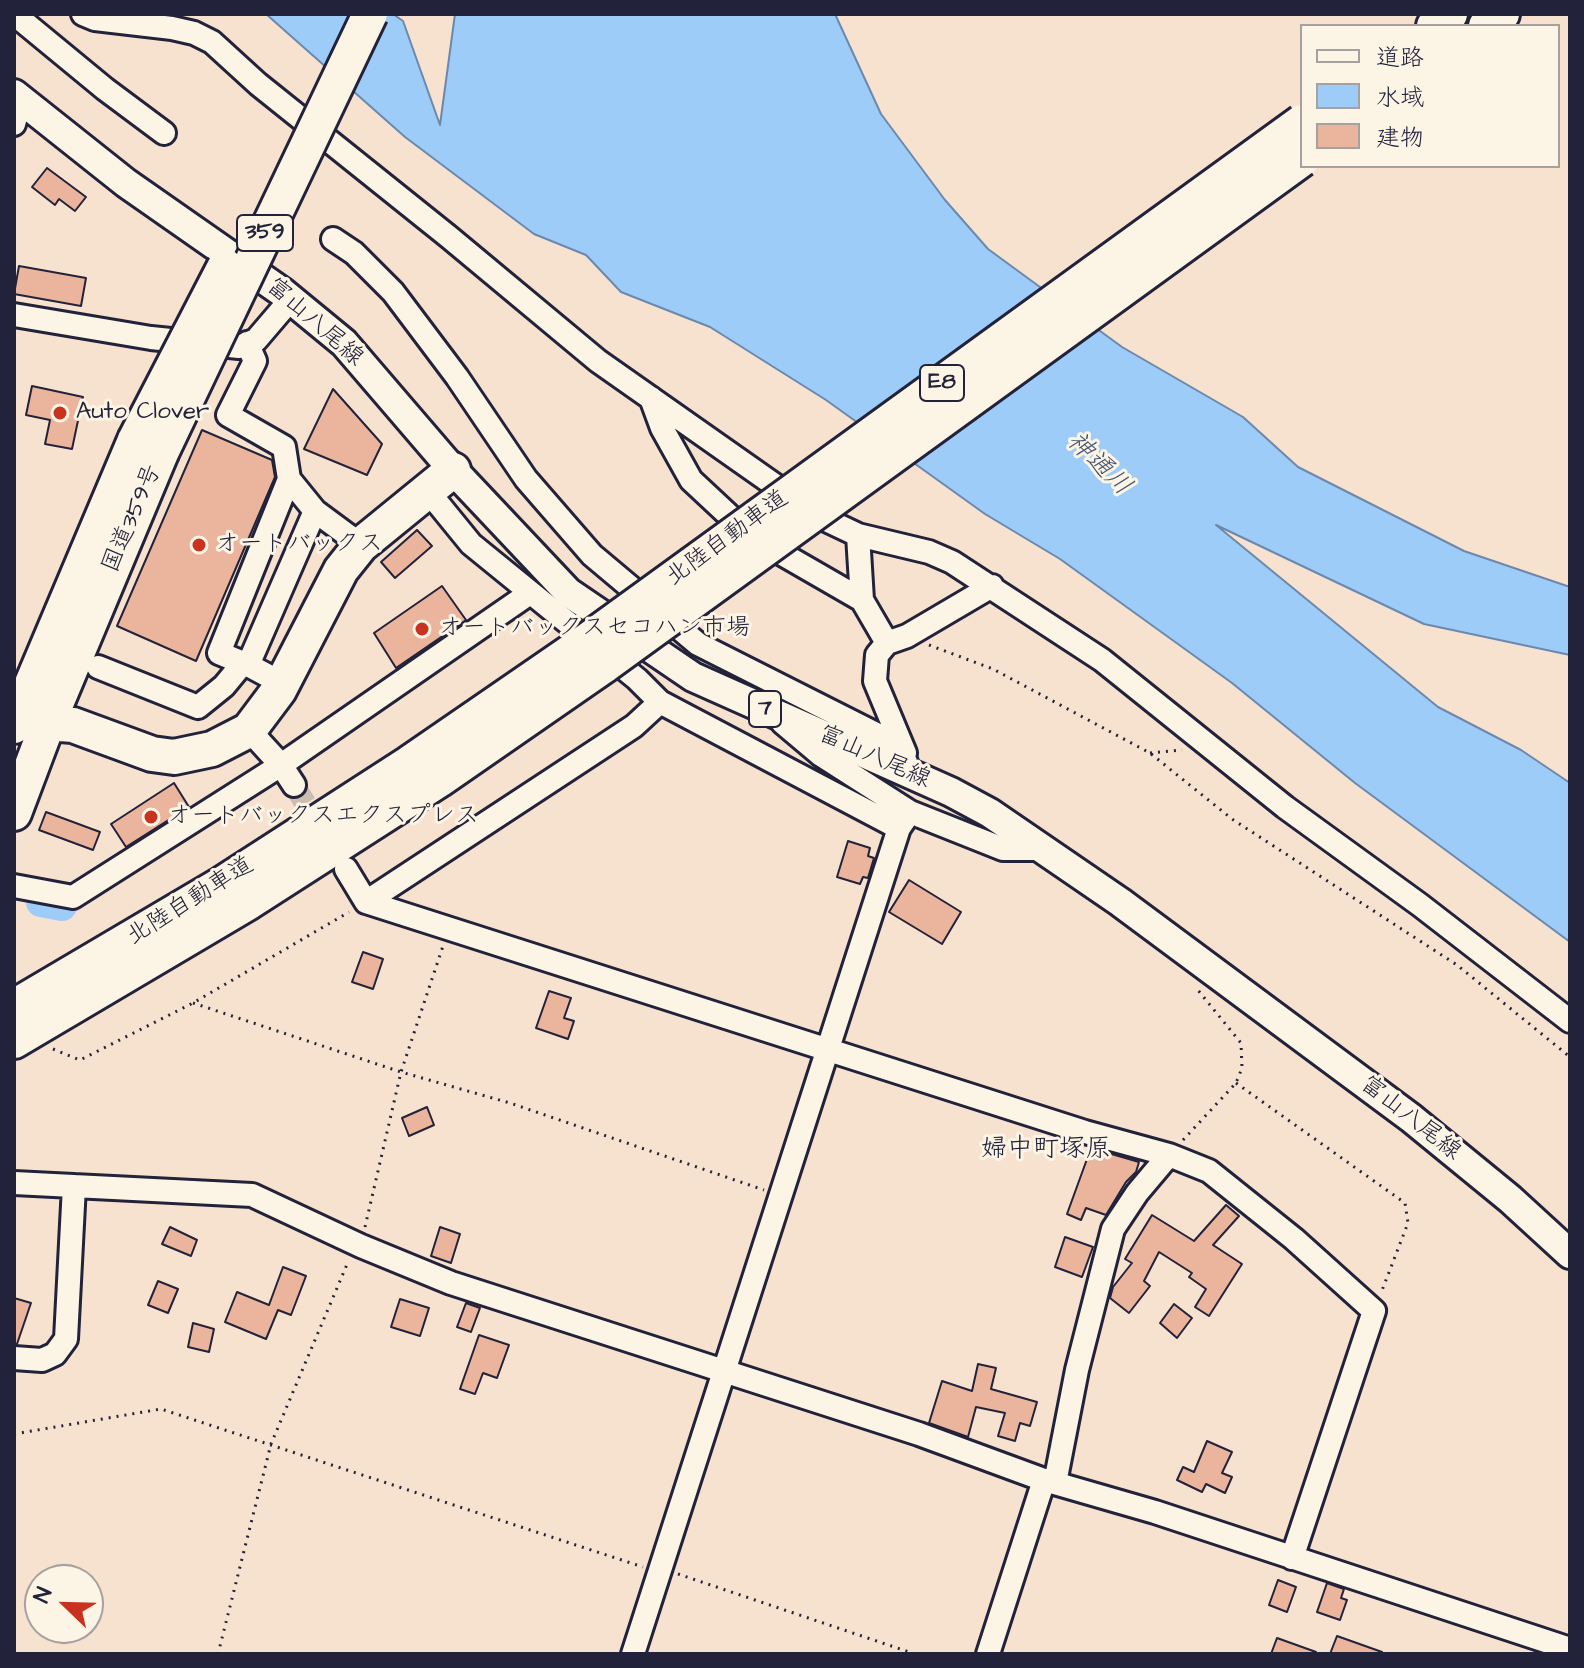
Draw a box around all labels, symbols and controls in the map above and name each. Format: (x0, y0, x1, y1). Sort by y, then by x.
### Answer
legend (1300, 24, 1560, 168)
text: 道路 (1376, 41, 1424, 75)
text: 水域 (1376, 81, 1424, 115)
text: 建物 (1376, 121, 1424, 155)
road number: 359 (237, 215, 293, 251)
street label: 富山八尾線 (259, 273, 369, 373)
road number: E8 (920, 365, 964, 401)
place label: Auto Clover (76, 399, 209, 427)
marker: Auto Clover (51, 404, 69, 422)
water label: 神通川 (1059, 427, 1137, 503)
street label: 国道359号 (97, 461, 169, 577)
street label: 北陸自動車道 (661, 485, 795, 593)
place label: オートバックス (215, 531, 383, 559)
marker: オートバックス (190, 536, 208, 554)
place label: オートバックスセコハン市場 (438, 615, 750, 643)
marker: オートバックスセコハン市場 (413, 620, 431, 638)
road number: 7 (749, 691, 781, 727)
street label: 富山八尾線 (813, 720, 935, 796)
place label: オートバックスエクスプレス (167, 803, 479, 831)
marker: オートバックスエクスプレス (142, 808, 160, 826)
street label: 北陸自動車道 (122, 852, 260, 952)
street label: 富山八尾線 (1354, 1071, 1466, 1167)
district label: 婦中町塚原 (981, 1135, 1111, 1167)
north arrow (24, 1564, 104, 1644)
text: N (26, 1583, 60, 1608)

